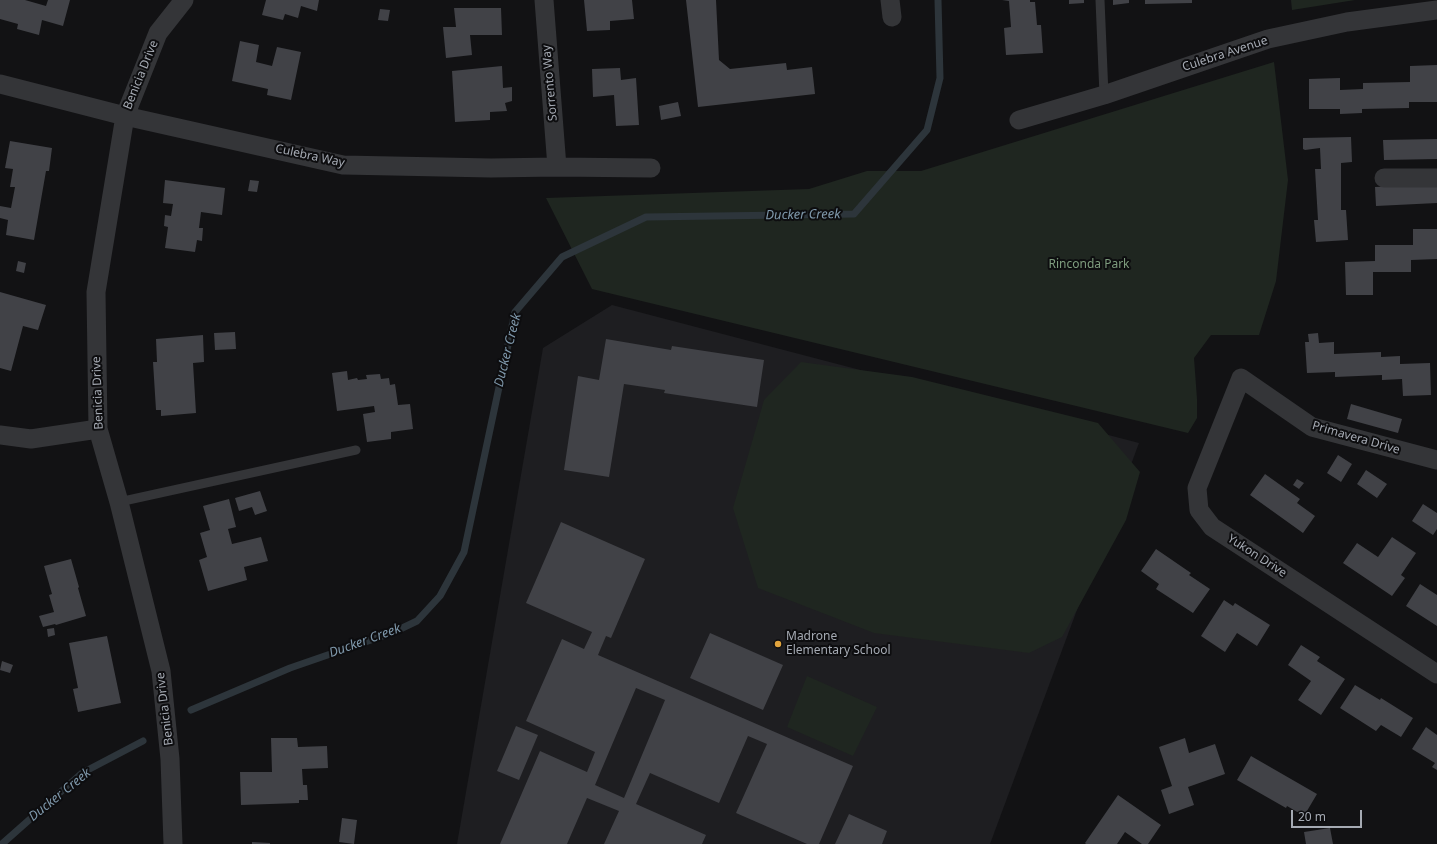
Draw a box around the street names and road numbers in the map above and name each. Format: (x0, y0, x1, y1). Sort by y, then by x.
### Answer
street label: Culebra Avenue (1180, 33, 1270, 75)
street label: Benicia Drive (121, 38, 161, 112)
street label: Sorrento Way (540, 44, 560, 122)
street label: Culebra Way (274, 142, 346, 170)
street label: Benicia Drive (90, 356, 106, 430)
street label: Primavera Drive (1311, 419, 1401, 457)
street label: Yukon Drive (1225, 532, 1289, 580)
street label: Benicia Drive (153, 672, 177, 746)

